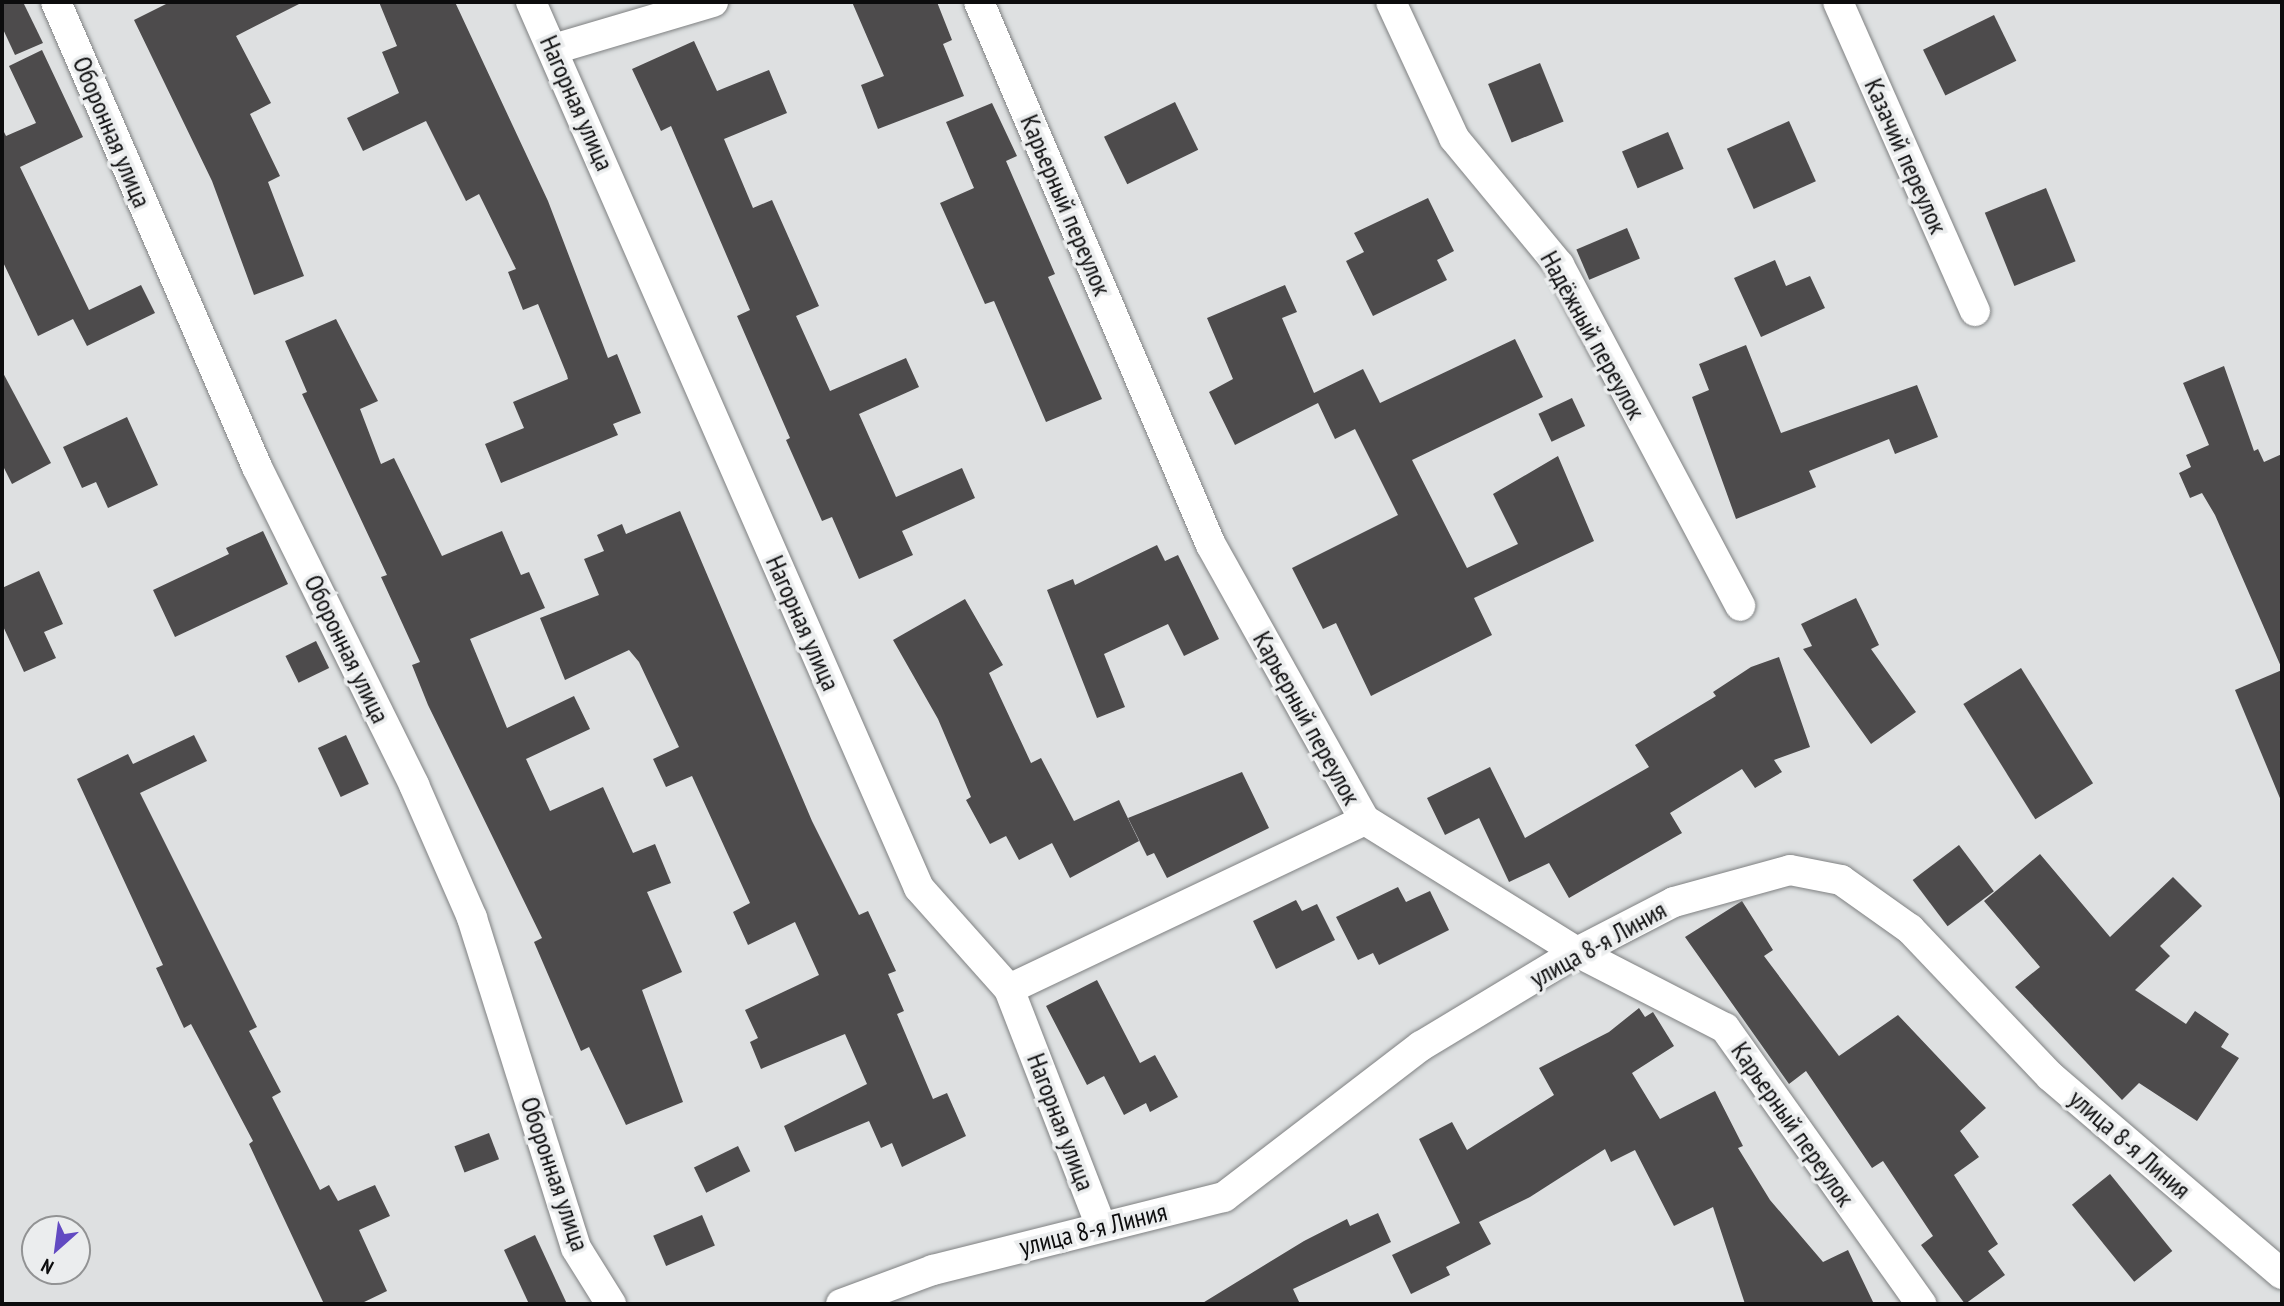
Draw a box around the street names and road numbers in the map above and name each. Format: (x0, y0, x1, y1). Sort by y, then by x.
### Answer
street label: Нагорная улица (533, 30, 621, 176)
street label: Оборонная улица (66, 52, 158, 212)
street label: Казачий переулок (1858, 74, 1954, 238)
street label: Карьерный переулок (1014, 110, 1118, 300)
street label: Надёжный переулок (1534, 245, 1652, 425)
street label: Нагорная улица (759, 550, 847, 696)
street label: Оборонная улица (298, 570, 396, 728)
street label: Карьерный переулок (1247, 626, 1367, 810)
street label: улица 8-я Линия (1524, 894, 1672, 994)
street label: Карьерный переулок (1725, 1036, 1861, 1212)
street label: Нагорная улица (1020, 1049, 1102, 1195)
street label: улица 8-я Линия (2063, 1083, 2197, 1205)
street label: Оборонная улица (514, 1093, 596, 1255)
street label: улица 8-я Линия (1016, 1196, 1170, 1262)

